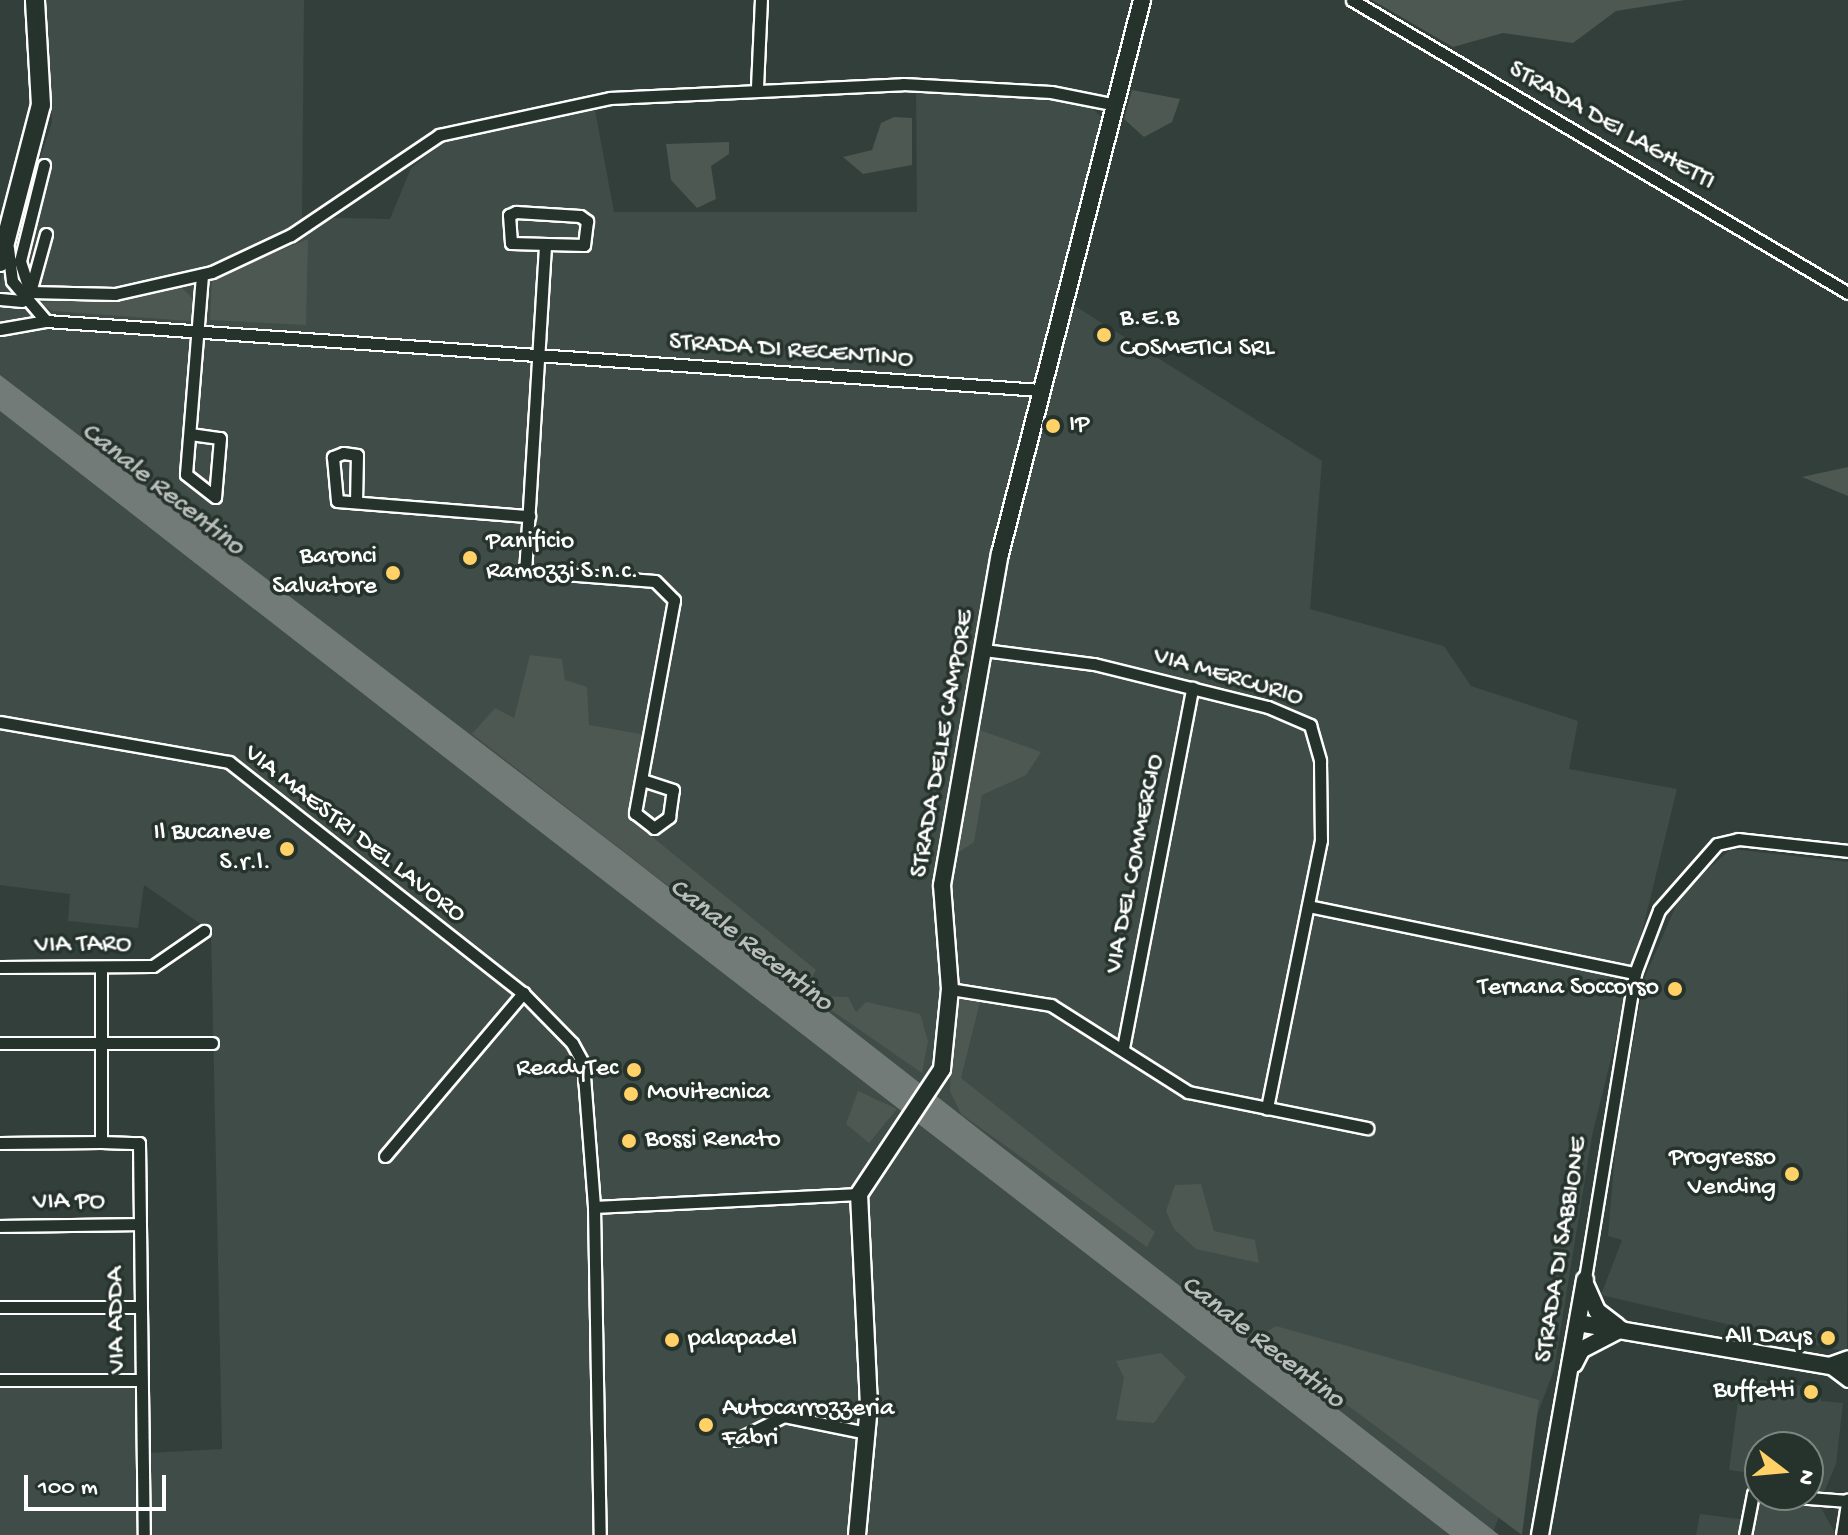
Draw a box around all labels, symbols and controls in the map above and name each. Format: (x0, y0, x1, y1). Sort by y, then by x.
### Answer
street label: STRADA DEI LAGHETTI (1502, 55, 1720, 199)
place label: B.E.B COSMETICI SRL (1120, 304, 1274, 366)
marker: B.E.B COSMETICI SRL (1095, 326, 1113, 344)
street label: STRADA DI RECENTINO (668, 328, 914, 376)
place label: IP (1069, 410, 1090, 442)
water label: Canale Recentino (73, 416, 251, 564)
marker: IP (1044, 417, 1062, 435)
place label: Panificio Ramozzi S.n.c. (486, 527, 638, 588)
place label: Baronci Salvatore (272, 542, 377, 604)
marker: Panificio Ramozzi S.n.c. (461, 549, 479, 567)
marker: Baronci Salvatore (384, 564, 402, 582)
street label: STRADA DELLE CAMPORE (905, 608, 983, 880)
street label: VIA MERCURIO (1149, 642, 1307, 714)
street label: VIA MAESTRI DEL LAVORO (237, 739, 471, 931)
street label: VIA DEL COMMERCIO (1099, 752, 1173, 976)
place label: Il Bucaneve S.r.l. (153, 818, 271, 880)
marker: Il Bucaneve S.r.l. (278, 840, 296, 858)
water label: Canale Recentino (661, 872, 839, 1020)
street label: VIA TARO (34, 930, 132, 962)
place label: Ternana Soccorso (1478, 973, 1659, 1005)
marker: Ternana Soccorso (1666, 980, 1684, 998)
place label: ReadyTec (516, 1054, 618, 1086)
marker: ReadyTec (625, 1061, 643, 1079)
place label: Movitecnica (647, 1078, 770, 1110)
marker: Movitecnica (622, 1085, 640, 1103)
place label: Bossi Renato (645, 1125, 781, 1157)
marker: Bossi Renato (620, 1132, 638, 1150)
street label: STRADA DI SABBIONE (1530, 1135, 1596, 1365)
place label: Progresso Vending (1669, 1143, 1776, 1204)
marker: Progresso Vending (1783, 1165, 1801, 1183)
street label: VIA PO (33, 1187, 105, 1219)
street label: VIA ADDA (101, 1266, 135, 1374)
water label: Canale Recentino (1173, 1269, 1351, 1417)
place label: All Days (1725, 1322, 1812, 1354)
place label: palapadel (688, 1324, 797, 1356)
marker: All Days (1819, 1329, 1837, 1347)
marker: palapadel (663, 1331, 681, 1349)
place label: Buffetti (1713, 1376, 1795, 1408)
marker: Buffetti (1802, 1383, 1820, 1401)
place label: Autocarrozzeria Fabri (722, 1394, 894, 1456)
marker: Autocarrozzeria Fabri (697, 1416, 715, 1434)
north arrow (1744, 1431, 1824, 1511)
scale bar (28, 1459, 170, 1509)
text: N (1791, 1467, 1820, 1488)
text: 100 m (38, 1474, 98, 1503)

